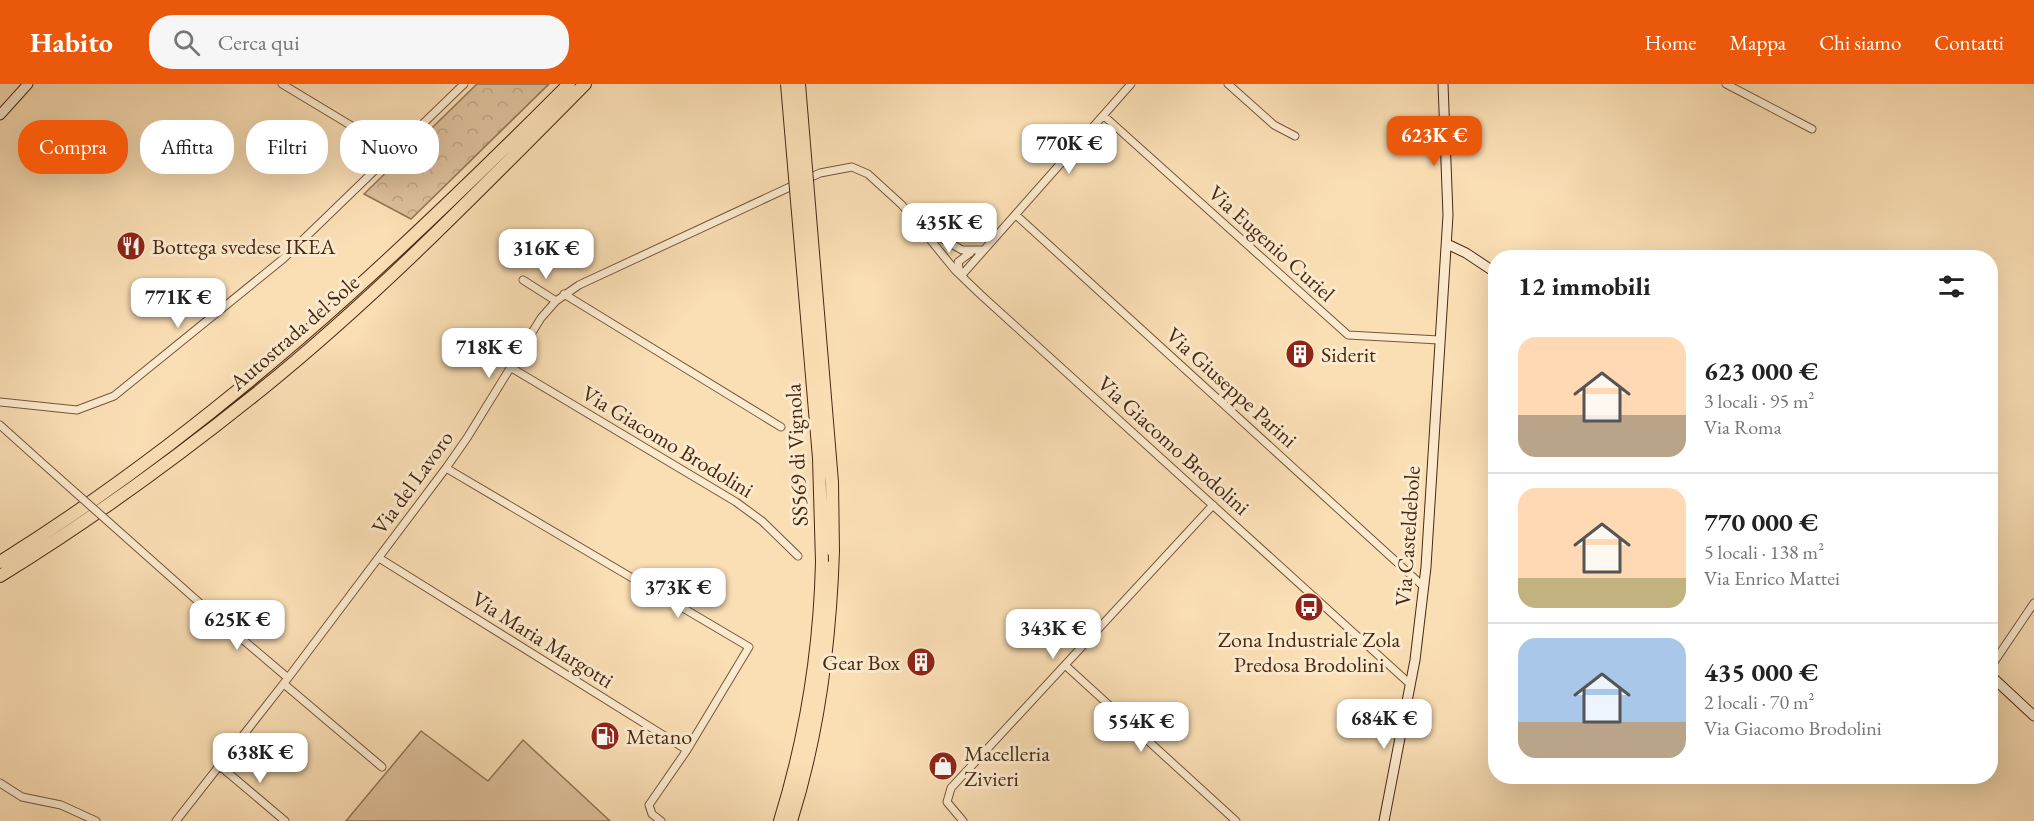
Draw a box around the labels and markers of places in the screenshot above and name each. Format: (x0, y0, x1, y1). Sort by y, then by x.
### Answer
pin: 623K € (1385, 116, 1483, 167)
pin: 770K € (1020, 124, 1118, 175)
pin: 435K € (900, 203, 998, 254)
pin: 316K € (497, 229, 595, 280)
restaurant icon: Bottega svedese IKEA (115, 230, 147, 262)
place label: Bottega svedese IKEA (152, 232, 336, 261)
pin: 771K € (129, 278, 227, 329)
pin: 718K € (440, 328, 538, 379)
building icon: Siderit (1284, 338, 1316, 370)
place label: Siderit (1321, 340, 1376, 369)
pin: 373K € (629, 568, 727, 619)
bus stop icon: Zona Industriale Zola Predosa Brodolini (1293, 591, 1325, 623)
pin: 625K € (188, 600, 286, 651)
pin: 343K € (1004, 609, 1102, 660)
place label: Zona Industriale Zola Predosa Brodolini (1218, 625, 1400, 679)
building icon: Gear Box (905, 646, 937, 678)
place label: Gear Box (822, 648, 901, 677)
pin: 684K € (1335, 699, 1433, 750)
pin: 554K € (1092, 702, 1190, 753)
fuel station icon: Metano (589, 720, 621, 752)
place label: Metano (626, 722, 692, 751)
pin: 638K € (211, 733, 309, 784)
place label: Macelleria Zivieri (964, 739, 1050, 793)
shop icon: Macelleria Zivieri (927, 750, 959, 782)

